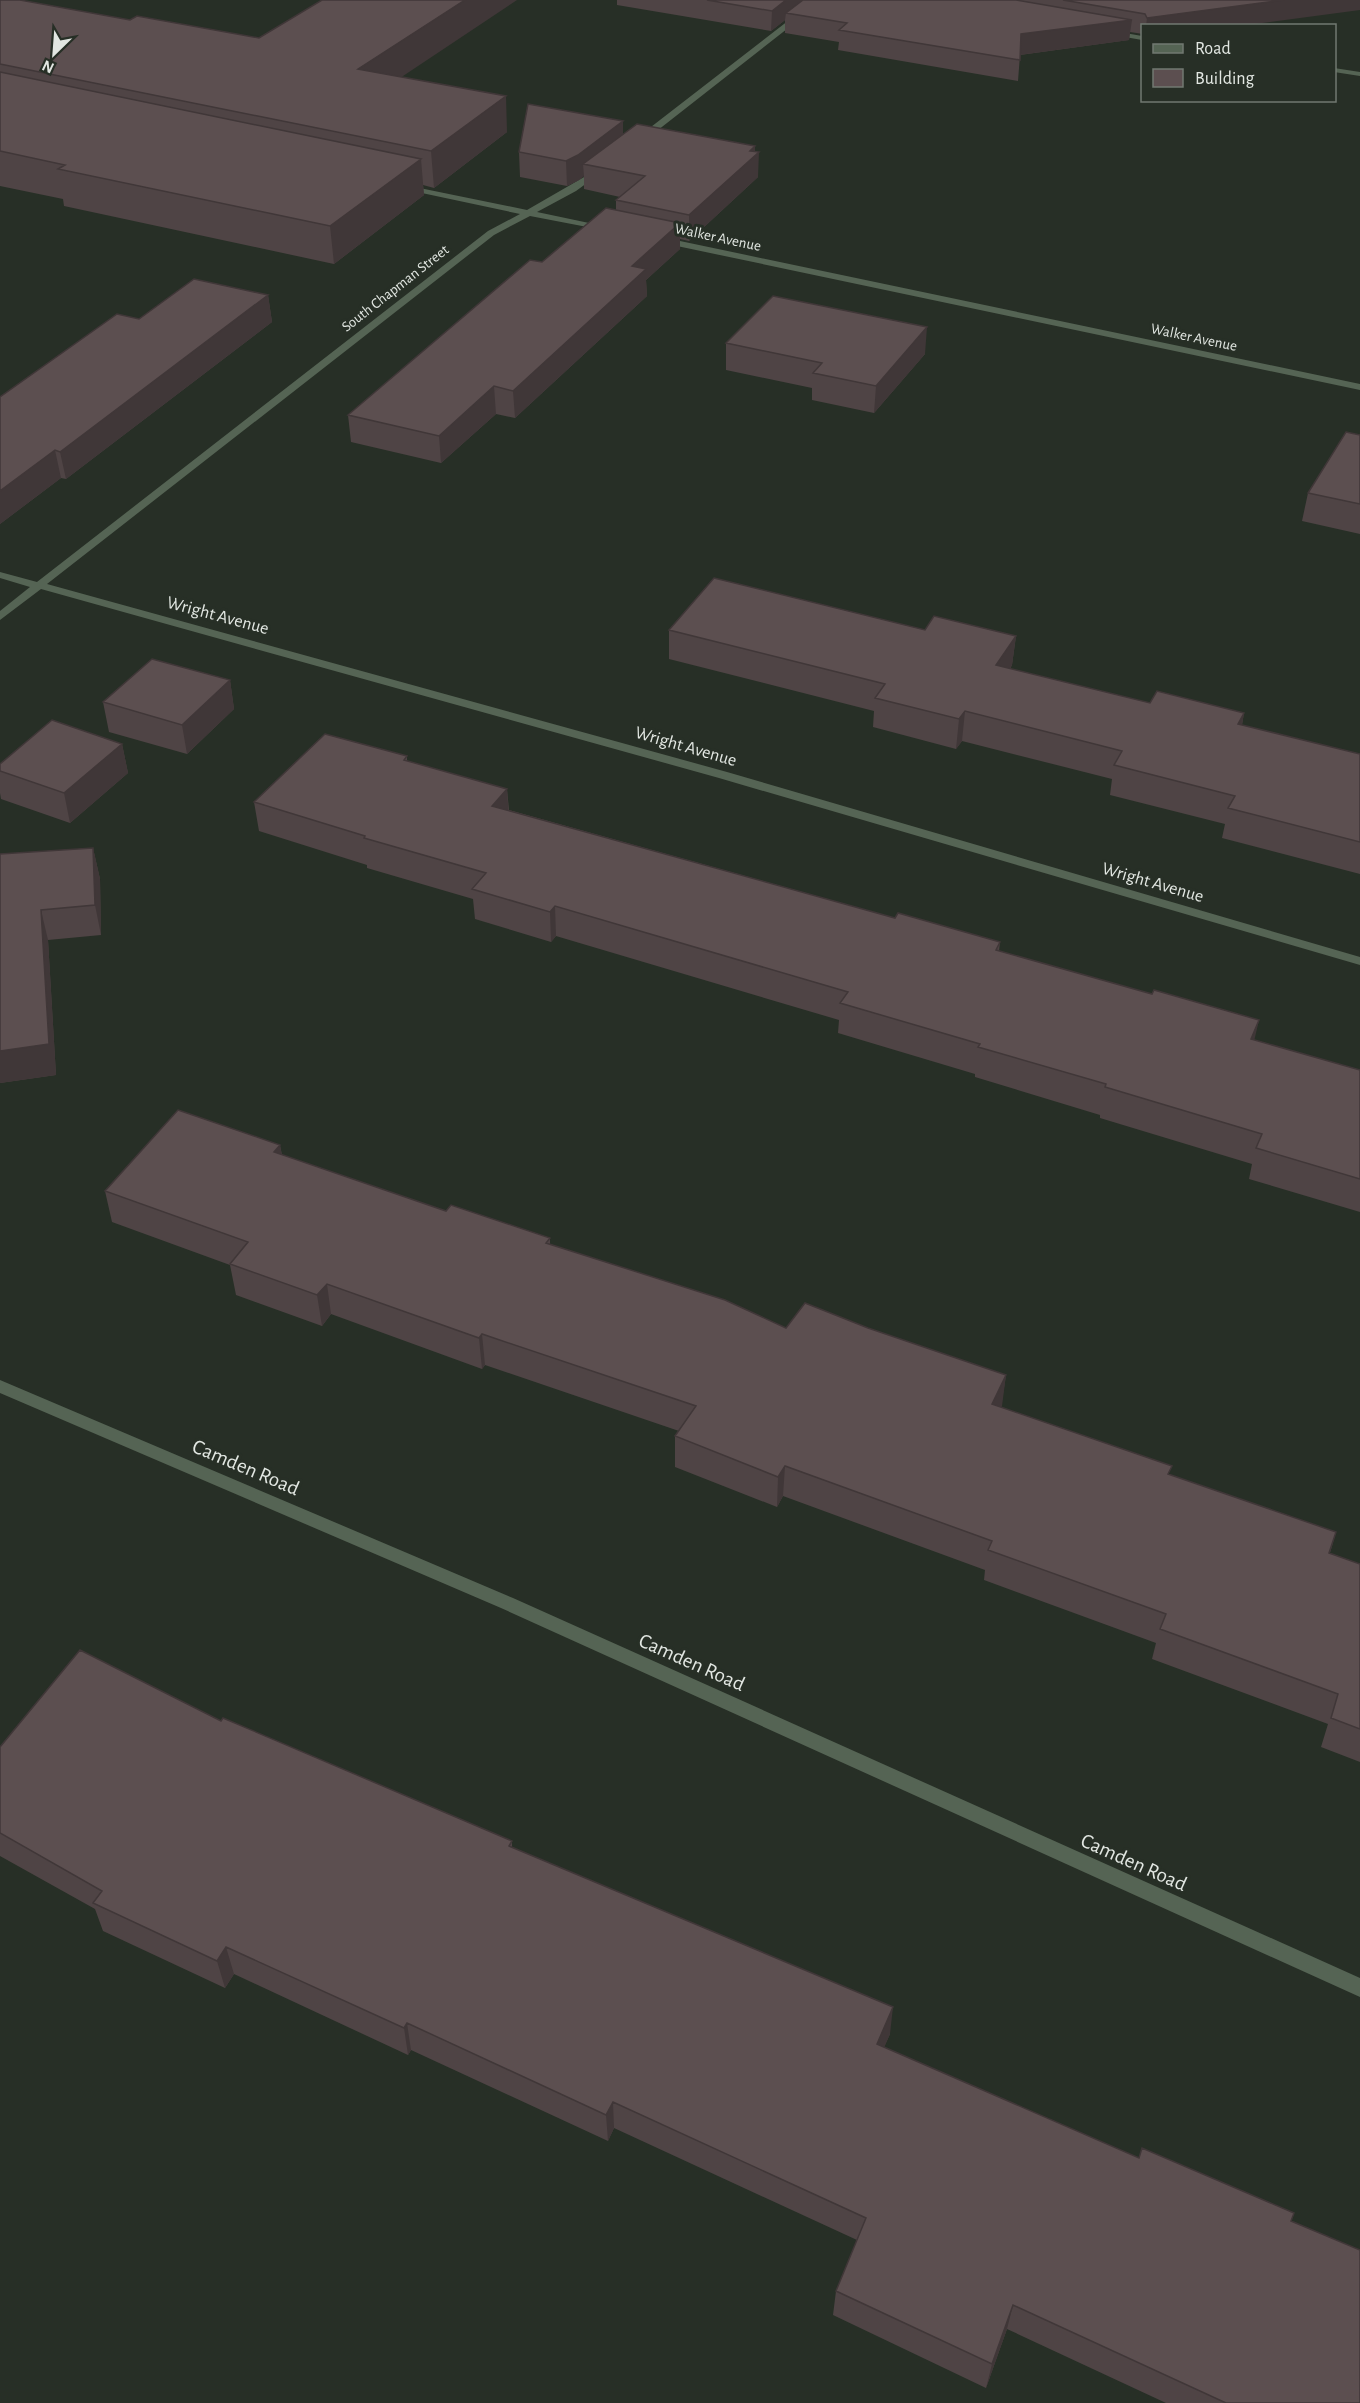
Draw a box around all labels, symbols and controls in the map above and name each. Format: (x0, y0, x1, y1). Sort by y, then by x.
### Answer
north arrow (24, 24, 84, 84)
legend (1141, 24, 1336, 102)
text: Road (1195, 40, 1231, 58)
text: N (40, 57, 57, 76)
text: Building (1195, 70, 1255, 88)
street label: Walker Avenue (673, 221, 762, 254)
street label: South Chapman Street (339, 242, 452, 335)
street label: Walker Avenue (1149, 321, 1238, 354)
street label: Wright Avenue (165, 594, 271, 638)
street label: Wright Avenue (633, 724, 739, 770)
street label: Wright Avenue (1100, 860, 1206, 906)
street label: Camden Road (189, 1436, 302, 1499)
street label: Camden Road (636, 1630, 748, 1695)
street label: Camden Road (1078, 1830, 1190, 1895)

